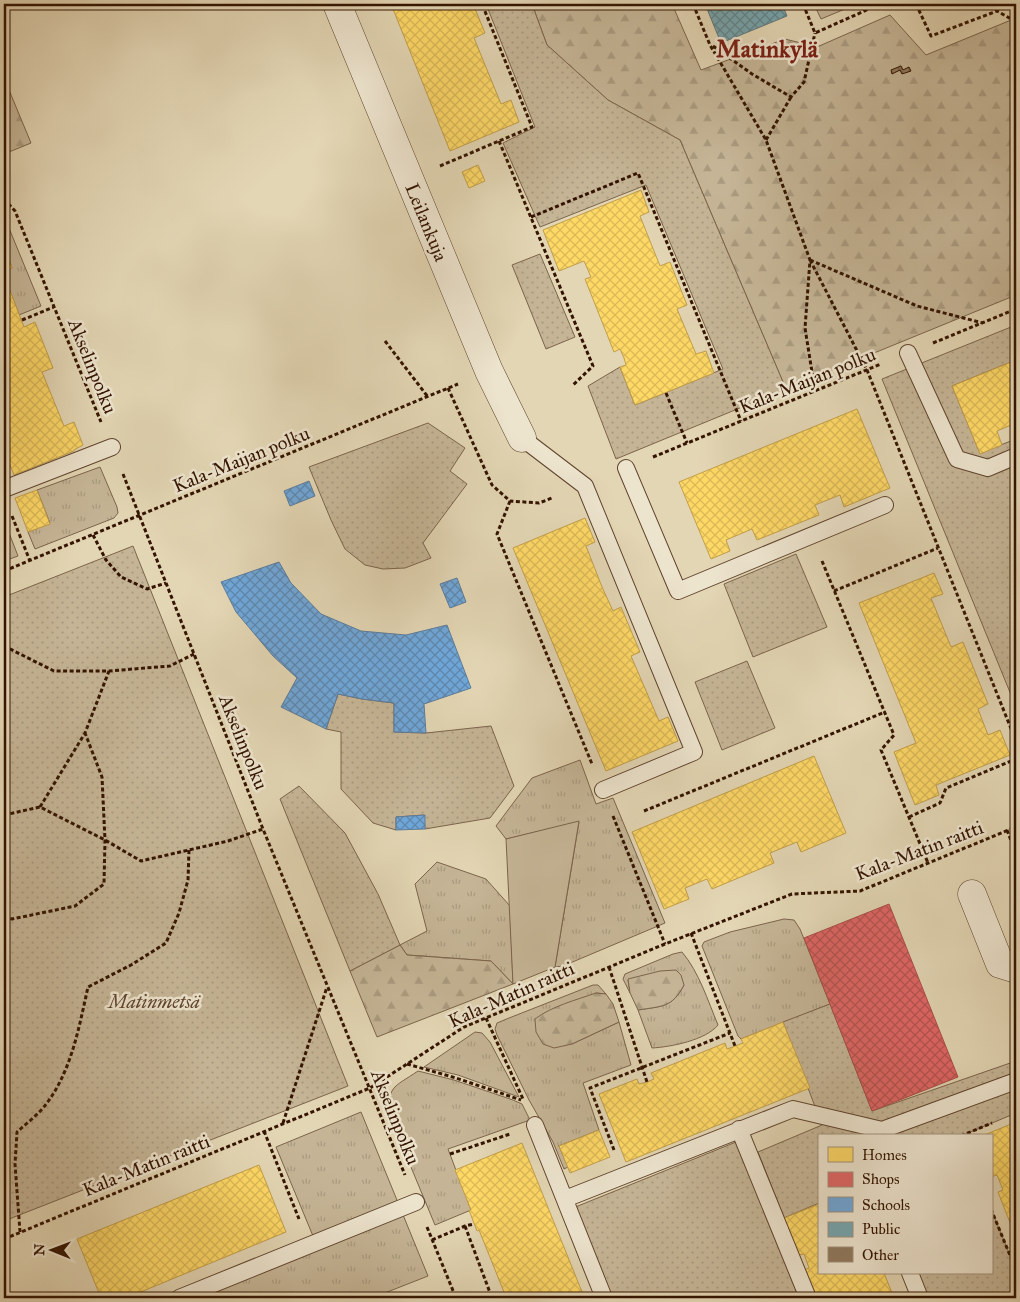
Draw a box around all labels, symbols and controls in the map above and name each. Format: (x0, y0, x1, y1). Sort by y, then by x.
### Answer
district label: Matinkylä (716, 34, 819, 64)
street label: Leilankuja (400, 180, 453, 266)
street label: Akselinpolku (63, 314, 122, 417)
street label: Kala-Maijan polku (735, 343, 879, 418)
street label: Kala-Maijan polku (169, 422, 313, 497)
street label: Akselinpolku (214, 690, 273, 793)
street label: Kala-Matin raitti (852, 815, 986, 885)
street label: Kala-Matin raitti (445, 956, 578, 1032)
park label: Matinmetsä (106, 990, 201, 1013)
street label: Akselinpolku (366, 1065, 425, 1168)
street label: Kala-Matin raitti (79, 1129, 213, 1201)
legend (818, 1134, 992, 1274)
text: Homes (862, 1146, 907, 1164)
text: Shops (862, 1170, 900, 1188)
text: Schools (862, 1196, 910, 1214)
text: Public (862, 1220, 900, 1238)
north arrow (28, 1224, 78, 1274)
text: N (31, 1244, 48, 1256)
text: Other (862, 1246, 899, 1264)

